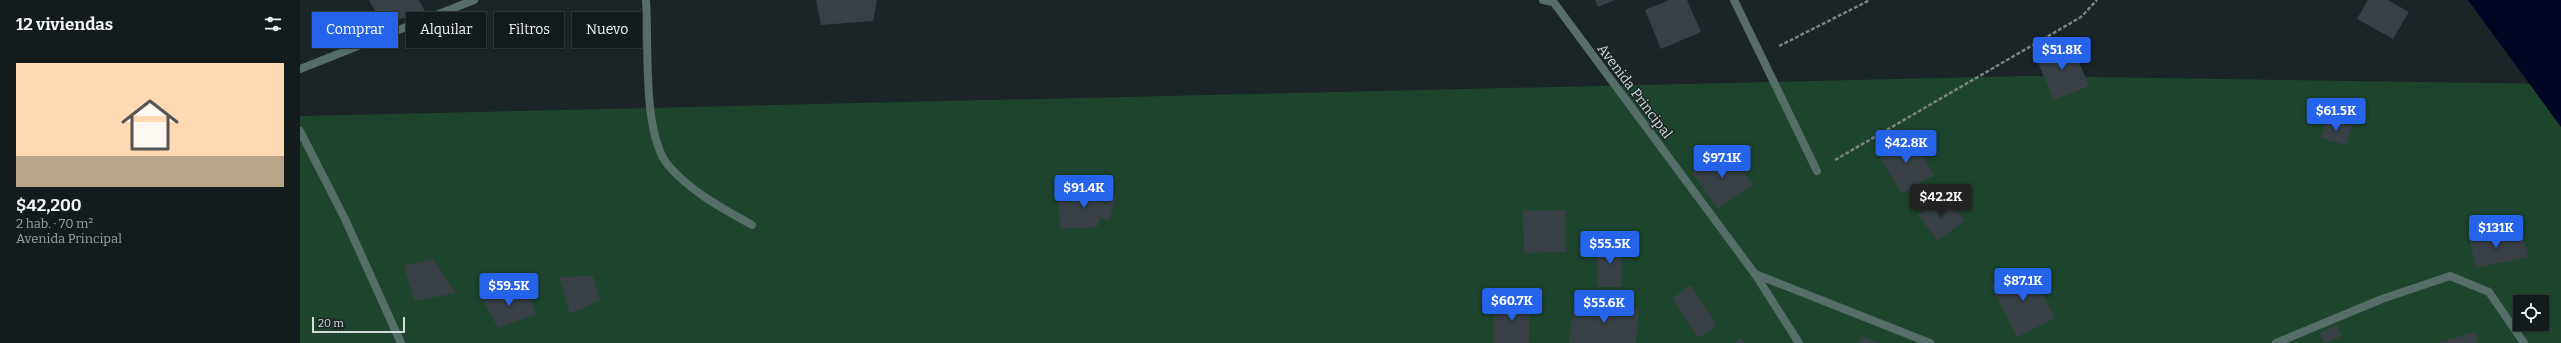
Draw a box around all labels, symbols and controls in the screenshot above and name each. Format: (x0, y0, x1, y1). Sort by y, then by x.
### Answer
chip: Comprar (312, 12, 398, 48)
chip: Alquilar (406, 12, 486, 48)
chip: Filtros (494, 12, 564, 48)
chip: Nuevo (572, 12, 642, 48)
icon: filters (262, 13, 284, 35)
text: 12 viviendas (16, 14, 113, 35)
pin: $51.8K (2029, 37, 2095, 71)
street label: Avenida Principal (1593, 41, 1676, 142)
text: $51.8K (2042, 42, 2082, 57)
icon: home (114, 89, 186, 161)
pin: $61.5K (2303, 98, 2369, 132)
text: $61.5K (2316, 103, 2356, 118)
pin: $42.8K (1873, 130, 1939, 164)
text: $42.8K (1884, 135, 1928, 150)
pin: $97.1K (1689, 145, 1755, 179)
text: $97.1K (1703, 150, 1741, 165)
pin: $91.4K (1051, 175, 1117, 209)
text: $91.4K (1063, 180, 1105, 195)
pin: $42.2K (1908, 184, 1974, 218)
text: $42.2K (1920, 189, 1962, 204)
text: $42,200 (16, 195, 82, 216)
pin: $131K (2468, 215, 2524, 249)
text: 2 hab. · 70 m² (16, 216, 93, 231)
text: $131K (2478, 220, 2514, 235)
text: Avenida Principal (16, 231, 122, 246)
pin: $55.5K (1577, 231, 1643, 265)
text: $55.5K (1589, 236, 1631, 251)
pin: $87.1K (1990, 268, 2056, 302)
pin: $59.5K (476, 273, 542, 307)
text: $87.1K (2003, 273, 2043, 288)
text: $59.5K (488, 278, 530, 293)
pin: $60.7K (1479, 288, 1545, 322)
pin: $55.6K (1571, 290, 1637, 324)
text: $60.7K (1491, 293, 1533, 308)
text: $55.6K (1583, 295, 1625, 310)
map controls (2513, 295, 2549, 331)
button: locate (2513, 295, 2549, 331)
scale bar (312, 315, 405, 334)
text: 20 m (318, 317, 344, 330)

